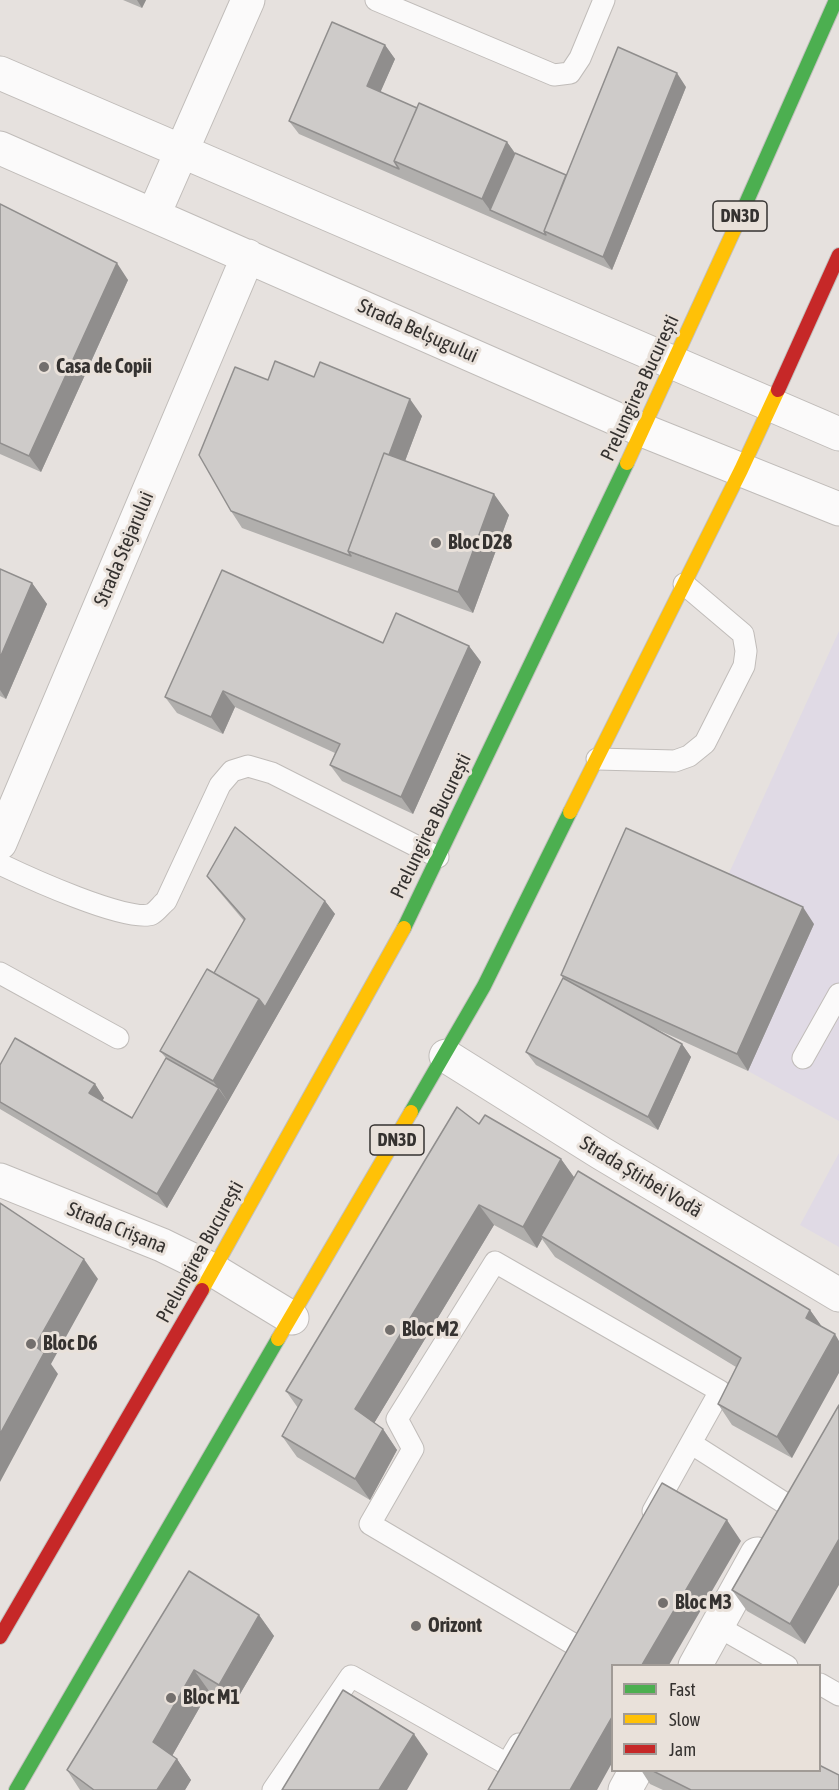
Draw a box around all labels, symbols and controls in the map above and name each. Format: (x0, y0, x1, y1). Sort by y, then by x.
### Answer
road number: DN3D (713, 201, 767, 231)
street label: Strada Belșugului (354, 294, 482, 368)
street label: Prelungirea București (596, 311, 684, 465)
place label: Casa de Copii (56, 355, 152, 379)
marker: Casa de Copii (37, 360, 51, 374)
street label: Strada Stejarului (89, 488, 159, 610)
place label: Bloc D28 (448, 531, 512, 555)
marker: Bloc D28 (429, 536, 443, 550)
street label: Prelungirea București (386, 750, 476, 902)
road number: DN3D (370, 1125, 424, 1155)
street label: Strada Știrbei Vodă (575, 1131, 707, 1223)
street label: Prelungirea București (151, 1177, 249, 1327)
street label: Strada Crișana (64, 1197, 170, 1259)
place label: Bloc M2 (402, 1318, 459, 1342)
marker: Bloc M2 (383, 1323, 397, 1337)
place label: Bloc D6 (43, 1332, 98, 1356)
marker: Bloc D6 (24, 1337, 38, 1351)
place label: Bloc M3 (675, 1591, 732, 1615)
marker: Bloc M3 (656, 1596, 670, 1610)
place label: Orizont (428, 1614, 482, 1638)
marker: Orizont (409, 1619, 423, 1633)
legend (611, 1664, 821, 1772)
text: Fast (669, 1679, 696, 1700)
place label: Bloc M1 (183, 1686, 240, 1710)
marker: Bloc M1 (164, 1691, 178, 1705)
text: Slow (669, 1709, 700, 1730)
text: Jam (669, 1739, 696, 1760)

